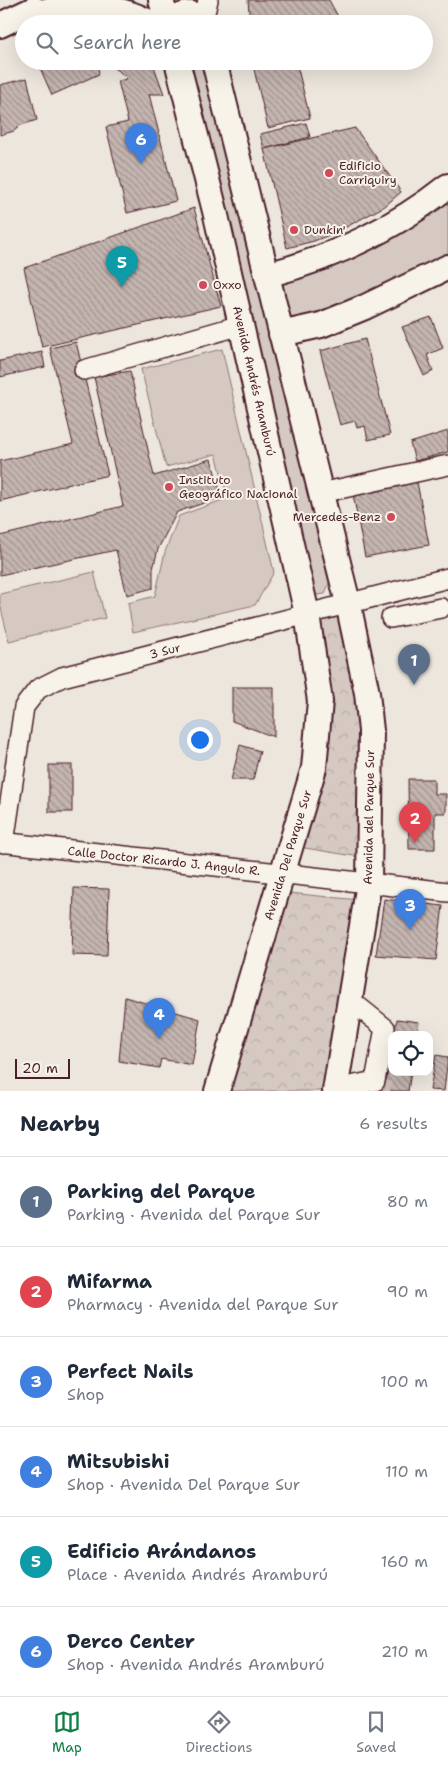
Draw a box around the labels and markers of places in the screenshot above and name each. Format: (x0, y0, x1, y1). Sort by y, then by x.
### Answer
pin: 6 (125, 123, 157, 164)
place label: Edificio Carriquiry (339, 158, 397, 188)
marker: Edificio Carriquiry (323, 167, 335, 179)
place label: Dunkin' (304, 222, 346, 238)
marker: Dunkin' (288, 224, 300, 236)
pin: 5 (106, 246, 138, 287)
place label: Oxxo (213, 277, 242, 293)
marker: Oxxo (197, 279, 209, 291)
place label: Instituto Geográfico Nacional (179, 472, 298, 502)
marker: Instituto Geográfico Nacional (163, 481, 175, 493)
place label: Mercedes-Benz (293, 509, 381, 525)
marker: Mercedes-Benz (385, 511, 397, 523)
pin: 1 (398, 644, 430, 685)
pin: 2 (399, 802, 431, 843)
pin: 3 (394, 889, 426, 930)
pin: 4 (143, 998, 175, 1039)

